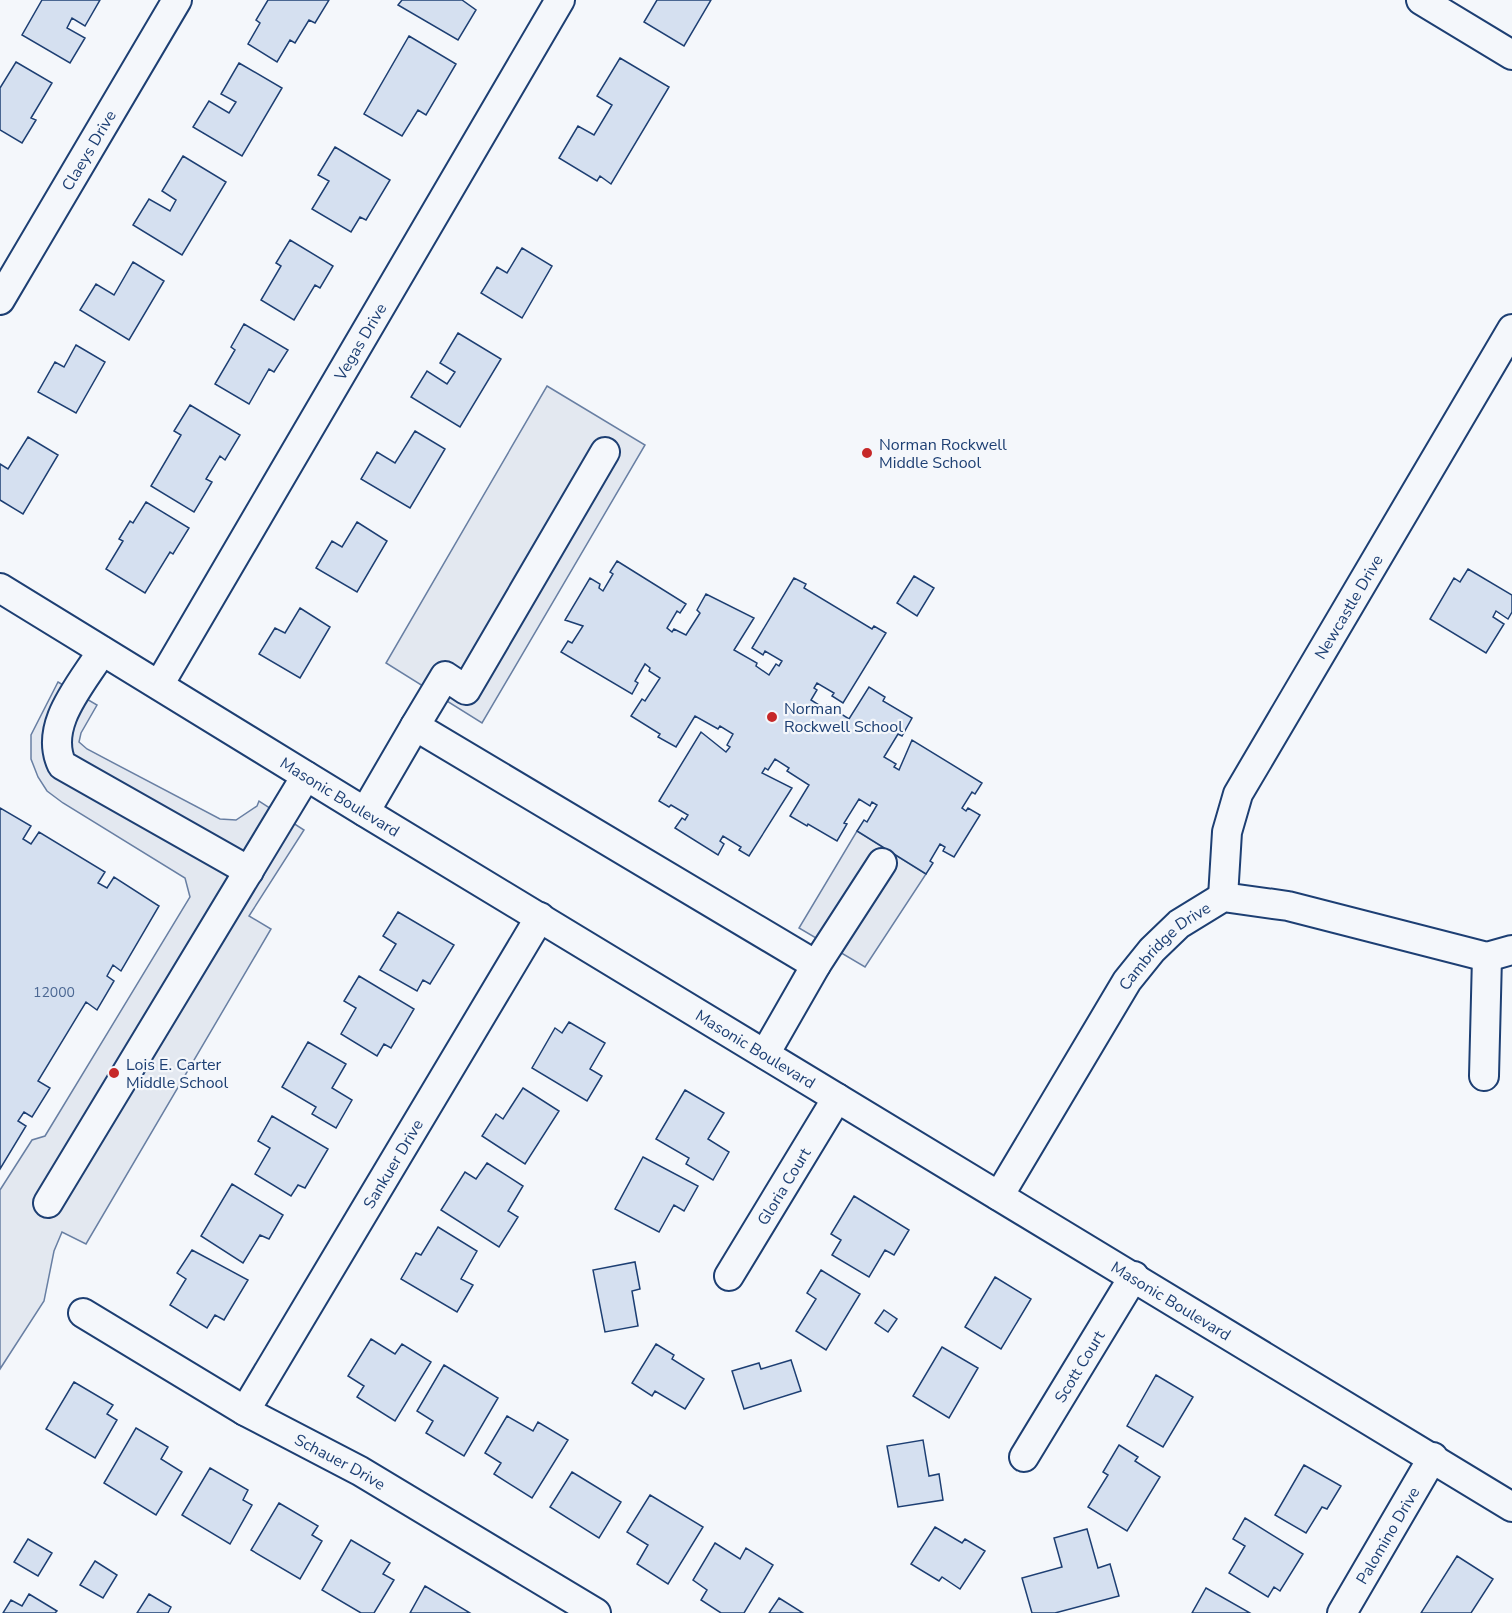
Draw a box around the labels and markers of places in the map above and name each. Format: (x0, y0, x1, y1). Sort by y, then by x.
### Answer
place label: Norman Rockwell Middle School (879, 434, 1007, 474)
marker: Norman Rockwell Middle School (860, 446, 874, 460)
place label: Norman Rockwell School (784, 698, 903, 738)
marker: Norman Rockwell School (765, 710, 779, 724)
place label: Lois E. Carter Middle School (126, 1054, 228, 1094)
marker: Lois E. Carter Middle School (107, 1066, 121, 1080)

